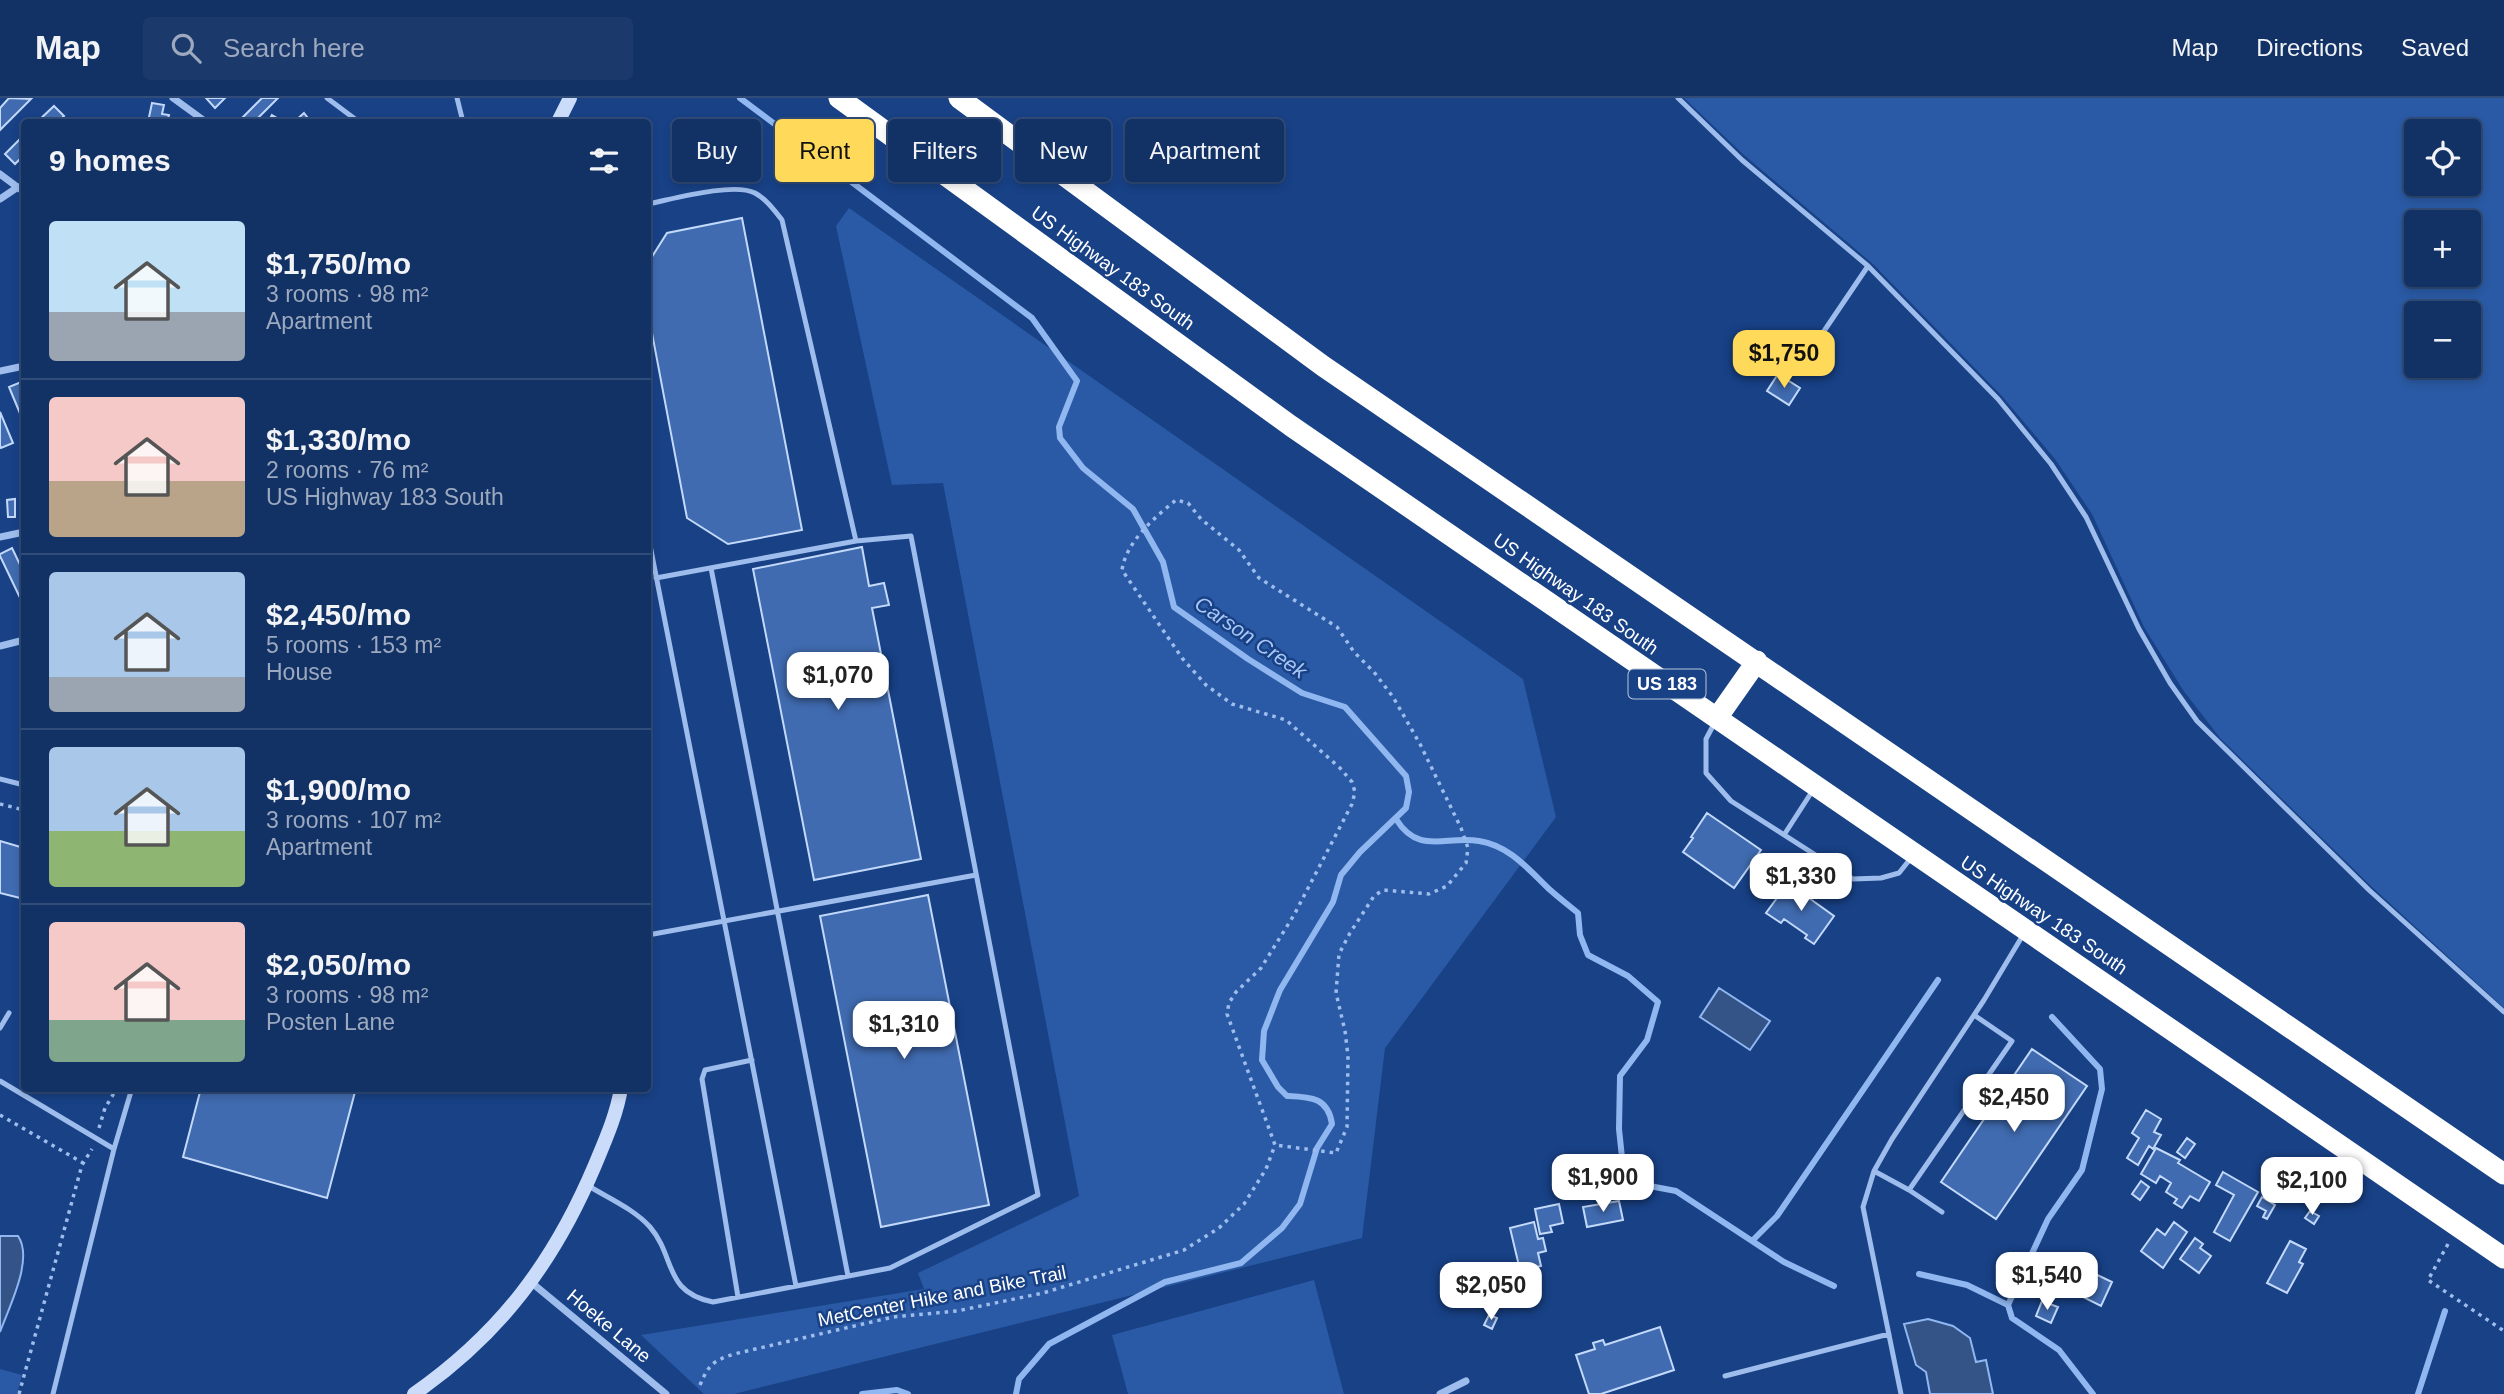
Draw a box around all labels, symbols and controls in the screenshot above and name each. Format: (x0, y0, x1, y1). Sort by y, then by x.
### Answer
search box (143, 17, 633, 80)
text: Map (35, 29, 101, 66)
icon: search (167, 29, 205, 67)
text: Search here (223, 33, 365, 63)
text: Map (2172, 34, 2218, 61)
text: Directions (2256, 34, 2363, 61)
text: Saved (2401, 34, 2469, 61)
chip: Buy (672, 119, 761, 182)
chip: Rent (775, 119, 874, 182)
chip: Filters (888, 119, 1001, 182)
chip: New (1015, 119, 1111, 182)
chip: Apartment (1125, 119, 1284, 182)
map controls (2404, 119, 2481, 378)
button: locate (2404, 119, 2481, 196)
icon: filters (585, 142, 623, 180)
text: 9 homes (49, 144, 171, 177)
street label: US Highway 183 South (1027, 202, 1199, 334)
button: + (2404, 210, 2481, 287)
text: $1,750/mo (266, 247, 411, 280)
icon: home (105, 249, 189, 333)
text: 3 rooms · 98 m² (266, 281, 428, 307)
button: − (2404, 301, 2481, 378)
text: Apartment (266, 308, 372, 334)
pin: $1,750 (1727, 330, 1841, 390)
text: $1,750 (1749, 340, 1819, 366)
text: $1,330/mo (266, 423, 411, 456)
icon: home (105, 425, 189, 509)
text: 2 rooms · 76 m² (266, 457, 428, 483)
text: US Highway 183 South (266, 484, 504, 510)
street label: US Highway 183 South (1490, 529, 1662, 659)
water label: Carson Creek (1191, 591, 1312, 684)
text: $2,450/mo (266, 598, 411, 631)
icon: home (105, 600, 189, 684)
text: 5 rooms · 153 m² (266, 632, 441, 658)
pin: $1,070 (781, 652, 895, 712)
text: House (266, 659, 332, 685)
text: $1,070 (803, 662, 873, 688)
road number: US 183 (1628, 670, 1706, 698)
text: $1,900/mo (266, 773, 411, 806)
icon: home (105, 775, 189, 859)
text: 3 rooms · 107 m² (266, 807, 441, 833)
text: Apartment (266, 834, 372, 860)
street label: US Highway 183 South (1957, 851, 2131, 979)
pin: $1,330 (1744, 854, 1858, 913)
text: $1,330 (1766, 863, 1836, 889)
text: $2,050/mo (266, 948, 411, 981)
icon: home (105, 950, 189, 1034)
text: 3 rooms · 98 m² (266, 982, 428, 1008)
pin: $1,310 (847, 1002, 961, 1061)
text: Posten Lane (266, 1009, 395, 1035)
text: $1,310 (869, 1011, 939, 1037)
pin: $2,450 (1957, 1074, 2071, 1134)
text: $2,450 (1979, 1084, 2049, 1110)
pin: $1,900 (1546, 1154, 1660, 1214)
pin: $2,100 (2255, 1158, 2369, 1217)
text: $1,900 (1568, 1164, 1638, 1190)
text: $2,100 (2277, 1167, 2347, 1193)
pin: $1,540 (1990, 1252, 2104, 1312)
street label: MetCenter Hike and Bike Trail (816, 1262, 1068, 1330)
pin: $2,050 (1434, 1262, 1548, 1322)
text: $1,540 (2012, 1262, 2082, 1288)
text: $2,050 (1456, 1272, 1526, 1298)
street label: Hoeke Lane (563, 1285, 655, 1367)

